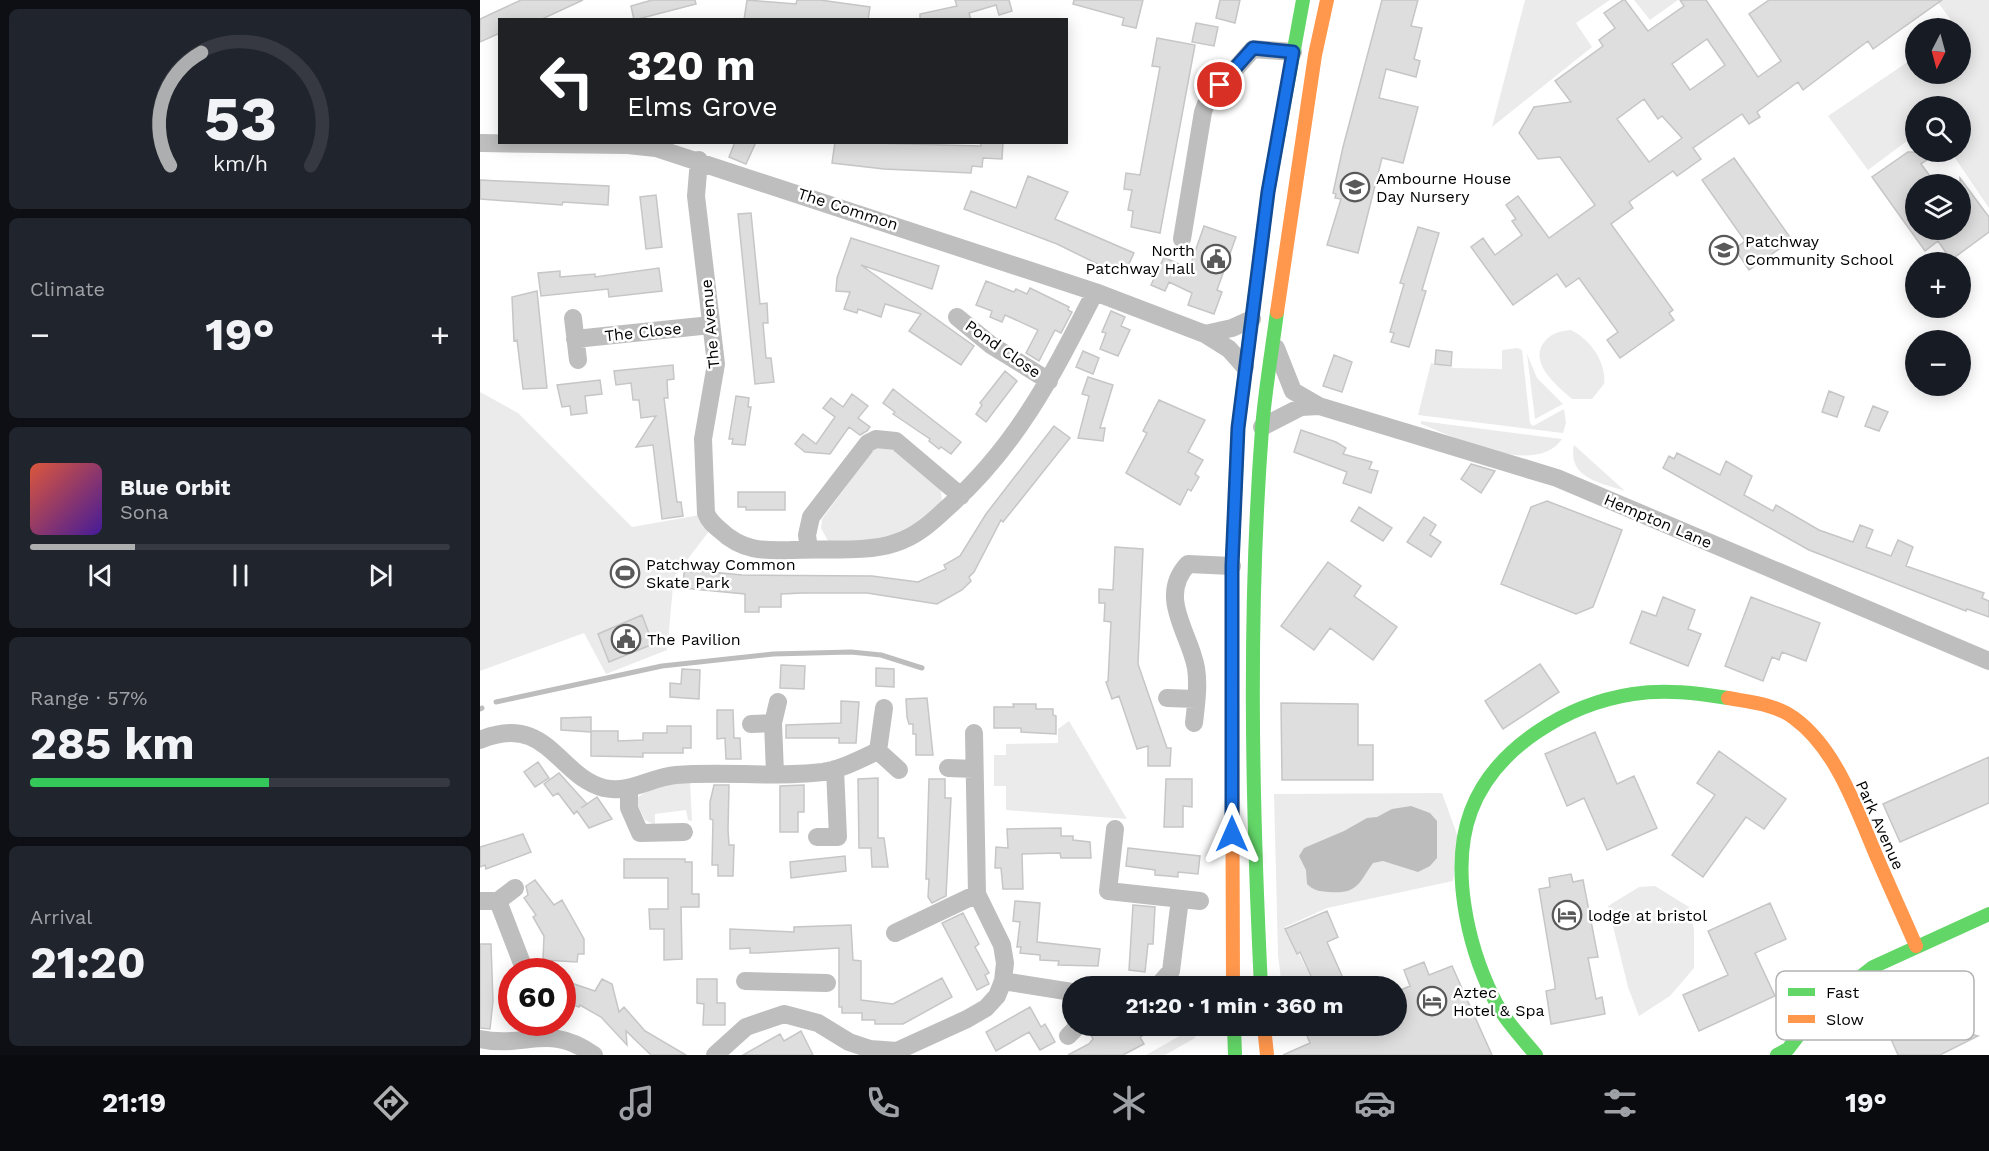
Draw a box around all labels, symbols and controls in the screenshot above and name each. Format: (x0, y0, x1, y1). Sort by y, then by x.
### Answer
north arrow (1905, 18, 1971, 84)
map controls (1905, 18, 1971, 396)
text: 320 m (627, 41, 756, 90)
icon: left (528, 42, 606, 120)
pin (1194, 59, 1245, 110)
icon: arrive (1203, 68, 1236, 101)
text: 53 (203, 82, 277, 155)
text: Elms Grove (627, 91, 778, 123)
button: search (1905, 96, 1971, 162)
text: km/h (212, 151, 268, 176)
place label: Ambourne House Day Nursery (1376, 169, 1511, 206)
school or university icon: Ambourne House Day Nursery (1339, 171, 1371, 203)
button: layers (1905, 174, 1971, 240)
street label: The Common (795, 184, 901, 234)
place label: Patchway Community School (1745, 232, 1893, 269)
school or university icon: Patchway Community School (1708, 234, 1740, 266)
place label: North Patchway Hall (1085, 241, 1195, 278)
public building icon: North Patchway Hall (1200, 243, 1232, 275)
button: + (1905, 252, 1971, 318)
text: Climate (30, 277, 105, 301)
street label: The Avenue (697, 278, 723, 370)
text: 19° (205, 308, 275, 361)
text: − (30, 315, 50, 354)
text: + (430, 315, 450, 354)
street label: Pond Close (962, 316, 1044, 382)
street label: The Close (604, 319, 682, 345)
button: − (1905, 330, 1971, 396)
text: Blue Orbit (120, 475, 230, 500)
street label: Hempton Lane (1601, 490, 1715, 552)
text: Sona (120, 500, 169, 524)
place label: Patchway Common Skate Park (646, 555, 796, 592)
sports icon: Patchway Common Skate Park (609, 557, 641, 589)
icon: previous (84, 559, 117, 592)
icon: pause (224, 559, 257, 592)
icon: next (364, 559, 397, 592)
public building icon: The Pavilion (610, 623, 642, 655)
place label: The Pavilion (647, 630, 741, 649)
text: Range · 57% (30, 686, 147, 710)
text: 285 km (30, 717, 194, 770)
street label: Park Avenue (1852, 778, 1908, 872)
position arrow (1200, 802, 1264, 866)
hotel icon: lodge at bristol (1551, 899, 1583, 931)
text: Arrival (30, 905, 92, 929)
place label: lodge at bristol (1588, 906, 1707, 925)
text: 21:20 (30, 936, 146, 989)
speed limit sign: 60 (498, 958, 576, 1036)
legend (1776, 971, 1974, 1040)
place label: Aztec Hotel & Spa (1453, 983, 1545, 1020)
text: Fast (1826, 983, 1859, 1002)
hotel icon: Aztec Hotel & Spa (1416, 985, 1448, 1017)
text: 21:20 · 1 min · 360 m (1126, 993, 1343, 1018)
text: Slow (1826, 1010, 1864, 1029)
icon: directions (370, 1082, 412, 1124)
icon: music (616, 1082, 658, 1124)
icon: phone (862, 1082, 904, 1124)
icon: climate (1108, 1082, 1150, 1124)
icon: car (1354, 1082, 1396, 1124)
icon: filters (1599, 1082, 1641, 1124)
text: 21:19 (102, 1087, 166, 1119)
text: 19° (1845, 1087, 1887, 1119)

